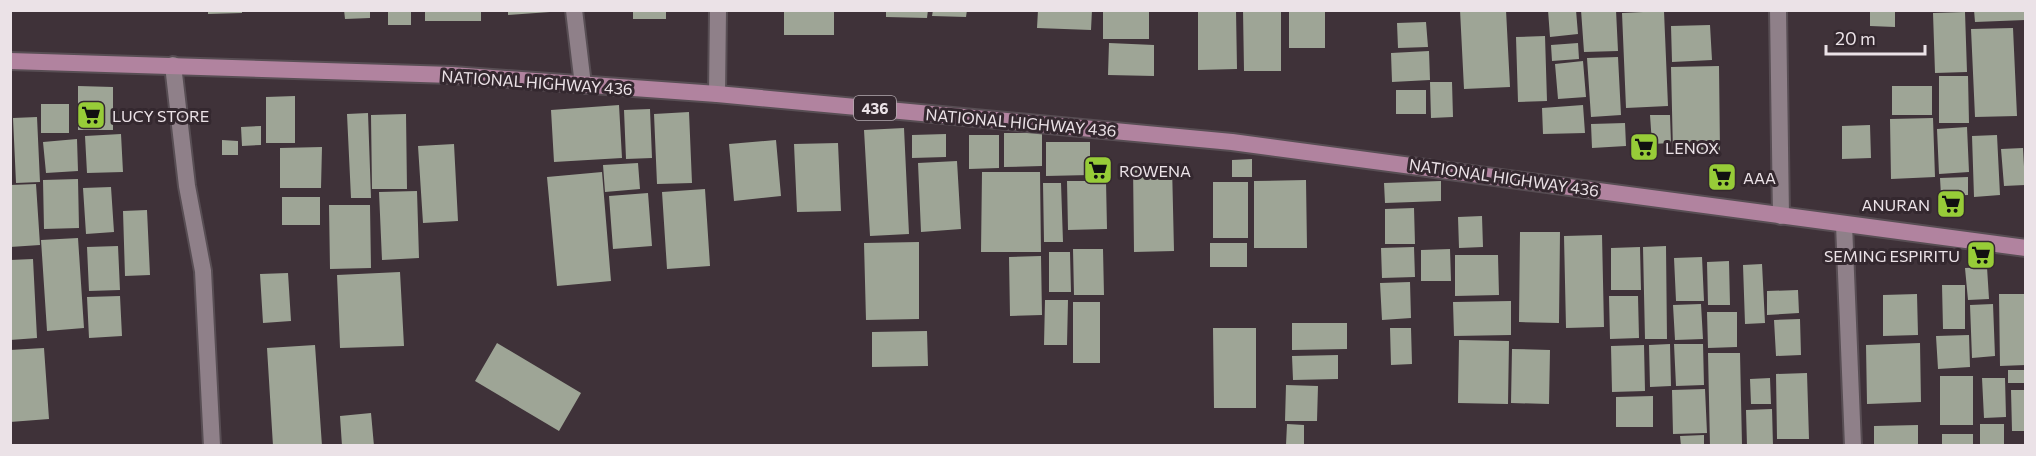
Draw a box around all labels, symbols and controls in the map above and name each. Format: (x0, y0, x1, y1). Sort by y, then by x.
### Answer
scale bar (1826, 18, 1925, 56)
text: 20 m (1835, 27, 1876, 49)
street label: NATIONAL HIGHWAY 436 (441, 66, 633, 98)
road number: 436 (854, 96, 896, 120)
supermarket icon: LUCY STORE (75, 99, 107, 131)
street label: NATIONAL HIGHWAY 436 (925, 104, 1117, 140)
place label: LUCY STORE (112, 106, 209, 125)
supermarket icon: LENOX (1628, 131, 1660, 163)
place label: LENOX (1665, 138, 1719, 157)
supermarket icon: ROWENA (1082, 154, 1114, 186)
street label: NATIONAL HIGHWAY 436 (1408, 154, 1600, 200)
place label: ROWENA (1119, 161, 1191, 180)
supermarket icon: AAA (1706, 161, 1738, 193)
place label: AAA (1743, 168, 1776, 187)
supermarket icon: ANURAN (1935, 188, 1967, 220)
place label: ANURAN (1861, 195, 1930, 214)
supermarket icon: SEMING ESPIRITU (1965, 239, 1997, 271)
place label: SEMING ESPIRITU (1824, 246, 1960, 265)

